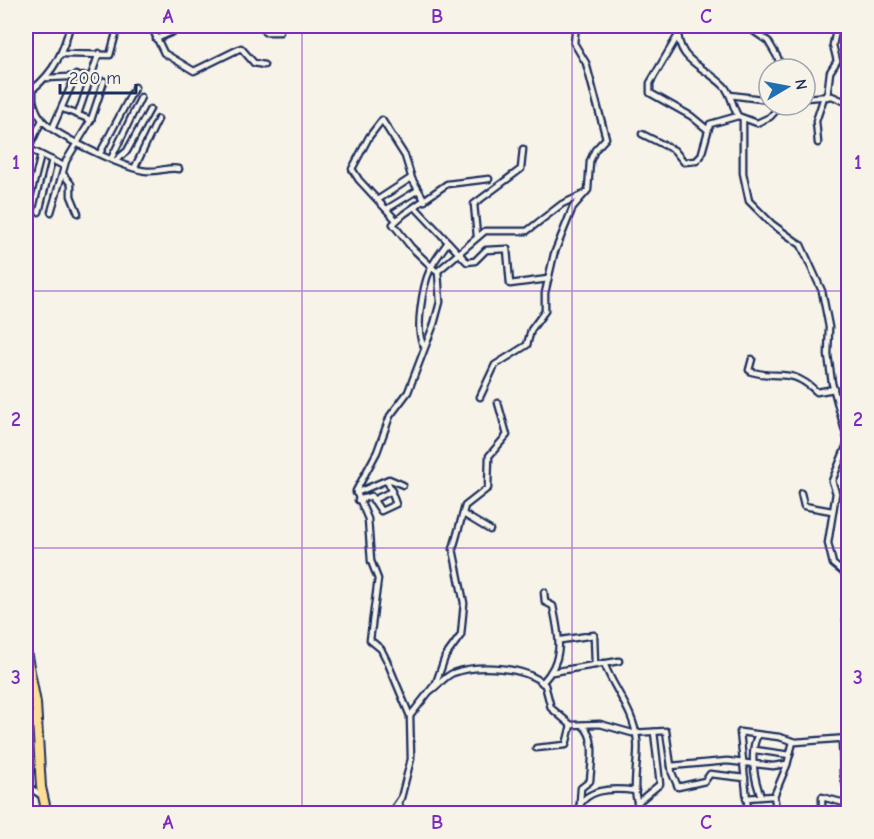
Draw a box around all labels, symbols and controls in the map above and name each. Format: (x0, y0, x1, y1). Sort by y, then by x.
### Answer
text: A (162, 5, 174, 28)
text: B (431, 5, 443, 28)
text: C (700, 5, 712, 28)
scale bar (60, 57, 136, 95)
north arrow (757, 57, 817, 117)
text: 200 m (69, 68, 121, 89)
text: N (791, 78, 811, 91)
text: 1 (12, 151, 20, 174)
text: 1 (854, 151, 862, 174)
text: 2 (11, 408, 21, 431)
text: 2 (853, 408, 863, 431)
text: 3 (11, 666, 21, 689)
text: 3 (853, 666, 863, 689)
text: A (162, 811, 174, 834)
text: B (431, 811, 443, 834)
text: C (700, 811, 712, 834)

